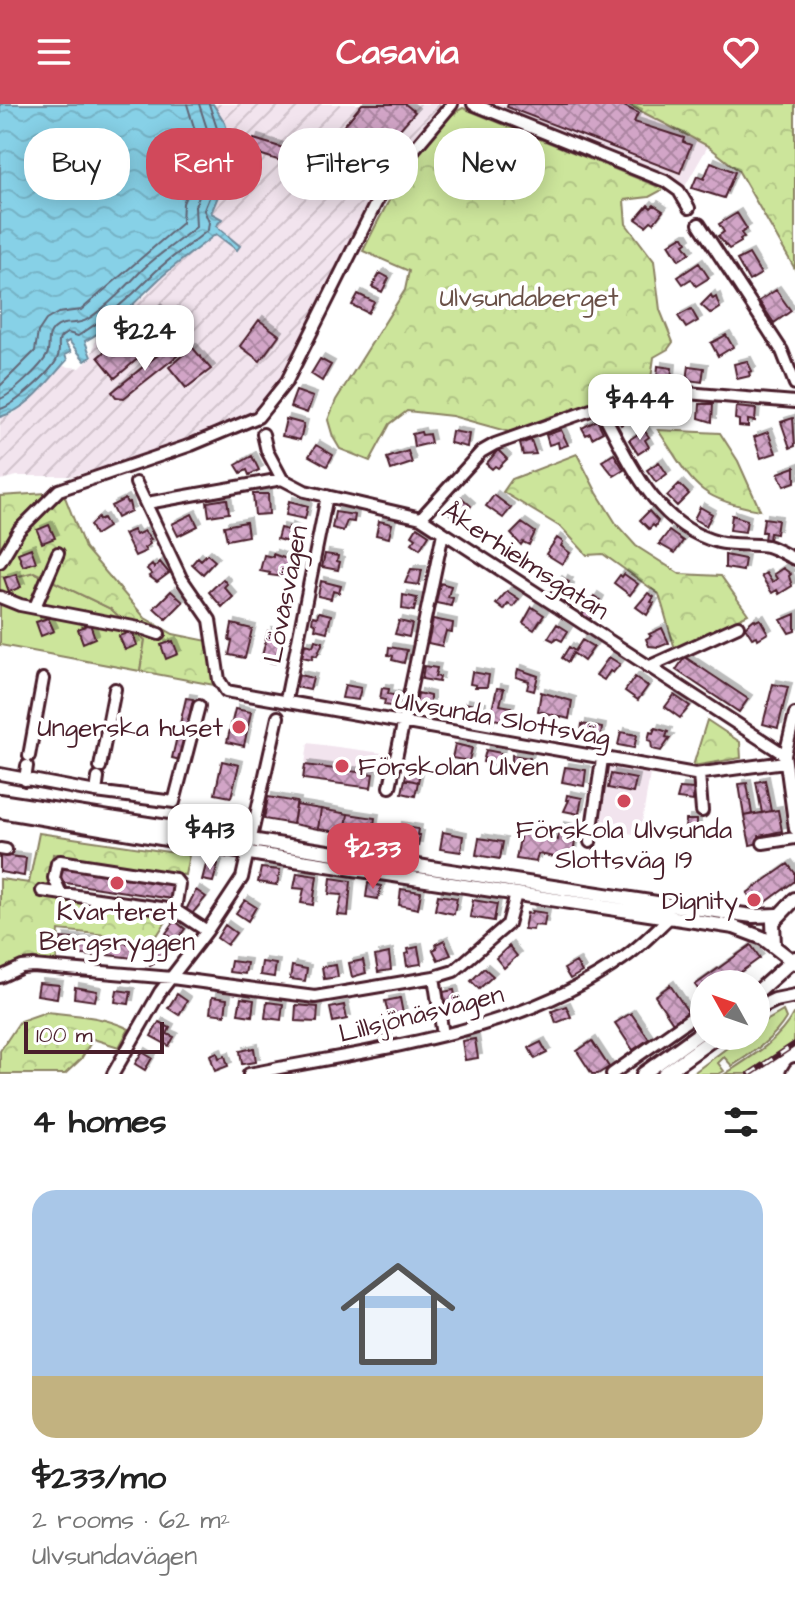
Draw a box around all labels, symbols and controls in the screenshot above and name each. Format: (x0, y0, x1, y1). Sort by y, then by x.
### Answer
text: Casavia (336, 27, 459, 78)
icon: menu (32, 30, 76, 74)
icon: heart (719, 30, 763, 74)
chip: Buy (24, 128, 130, 200)
chip: Rent (146, 128, 262, 200)
chip: Filters (278, 128, 418, 200)
chip: New (434, 128, 545, 200)
park label: Ulvsundaberget (440, 280, 619, 318)
pin: $224 (98, 305, 192, 373)
text: $224 (114, 313, 176, 349)
pin: $444 (593, 374, 687, 442)
text: $444 (606, 382, 674, 418)
street label: Åkerhielmsgatan (434, 493, 616, 630)
street label: Lövåsvägen (255, 522, 319, 667)
street label: Ulvsunda Slottsväg (392, 682, 613, 758)
place label: Ungerska huset (37, 710, 223, 748)
marker: Ungerska huset (230, 718, 248, 736)
place label: Förskolan Ulven (358, 749, 549, 785)
marker: Förskolan Ulven (333, 757, 351, 775)
marker: Förskola Ulvsunda Slottsväg 19 (615, 792, 633, 810)
pin: $413 (163, 804, 257, 872)
text: $413 (186, 812, 234, 848)
place label: Förskola Ulvsunda Slottsväg 19 (516, 812, 732, 880)
pin: $233 (326, 823, 420, 891)
text: $233 (345, 831, 401, 867)
marker: Kvarteret Bergsryggen (108, 874, 126, 892)
place label: Dignity (662, 883, 738, 921)
marker: Dignity (745, 891, 763, 909)
place label: Kvarteret Bergsryggen (39, 894, 195, 962)
north arrow (690, 970, 770, 1050)
map controls (690, 970, 770, 1050)
street label: Lillsjönäsvägen (335, 976, 508, 1054)
scale bar (24, 1018, 164, 1054)
text: 100 m (36, 1020, 93, 1051)
text: 4 homes (32, 1098, 167, 1146)
icon: filters (719, 1100, 763, 1144)
icon: home (326, 1242, 470, 1386)
text: $233/mo (32, 1454, 166, 1502)
text: 2 rooms · 62 m² (32, 1502, 230, 1538)
text: Ulvsundavägen (32, 1538, 197, 1574)

